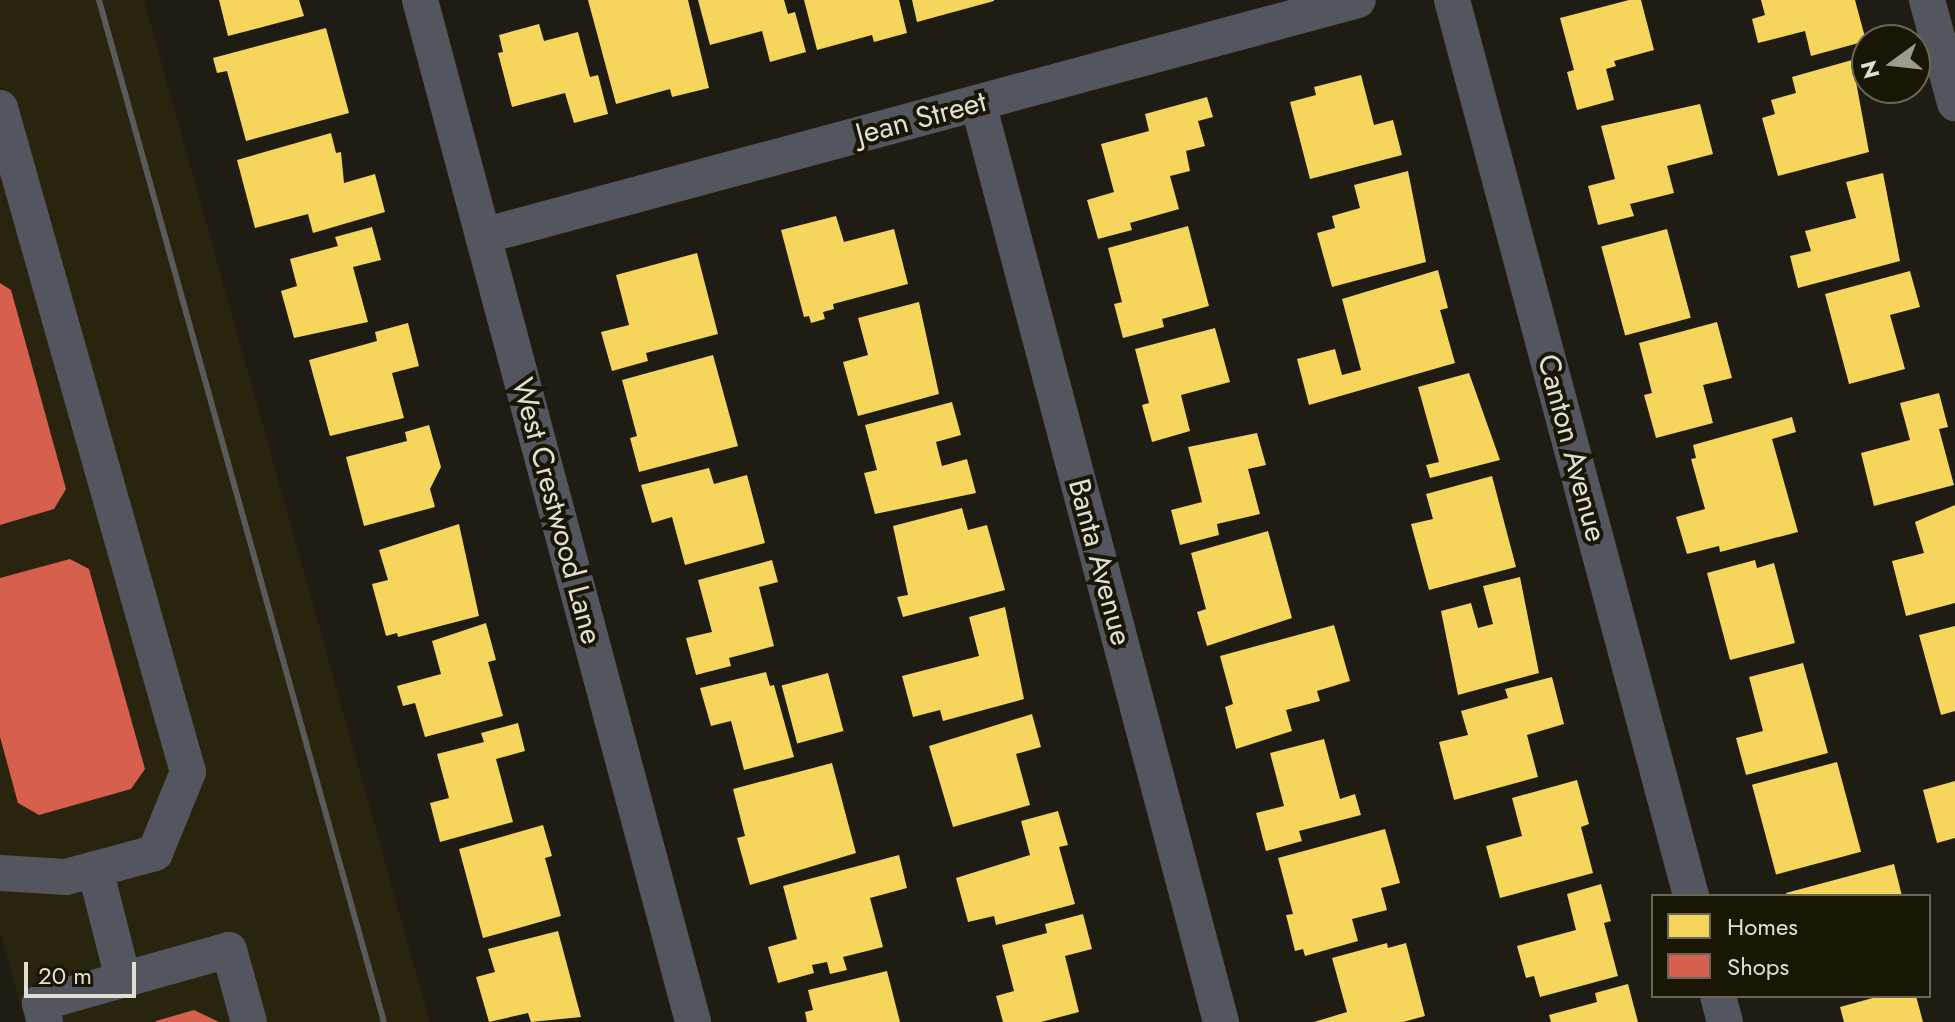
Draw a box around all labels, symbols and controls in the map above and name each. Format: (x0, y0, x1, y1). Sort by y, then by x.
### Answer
north arrow (1851, 24, 1931, 104)
text: N (1852, 57, 1887, 82)
street label: Jean Street (852, 83, 990, 153)
street label: Canton Avenue (1530, 350, 1614, 546)
street label: West Crestwood Lane (504, 374, 610, 648)
street label: Banta Avenue (1060, 475, 1140, 649)
legend (1651, 894, 1931, 998)
text: Homes (1727, 909, 1798, 944)
scale bar (28, 946, 140, 996)
text: Shops (1727, 949, 1789, 984)
text: 20 m (38, 958, 92, 993)

